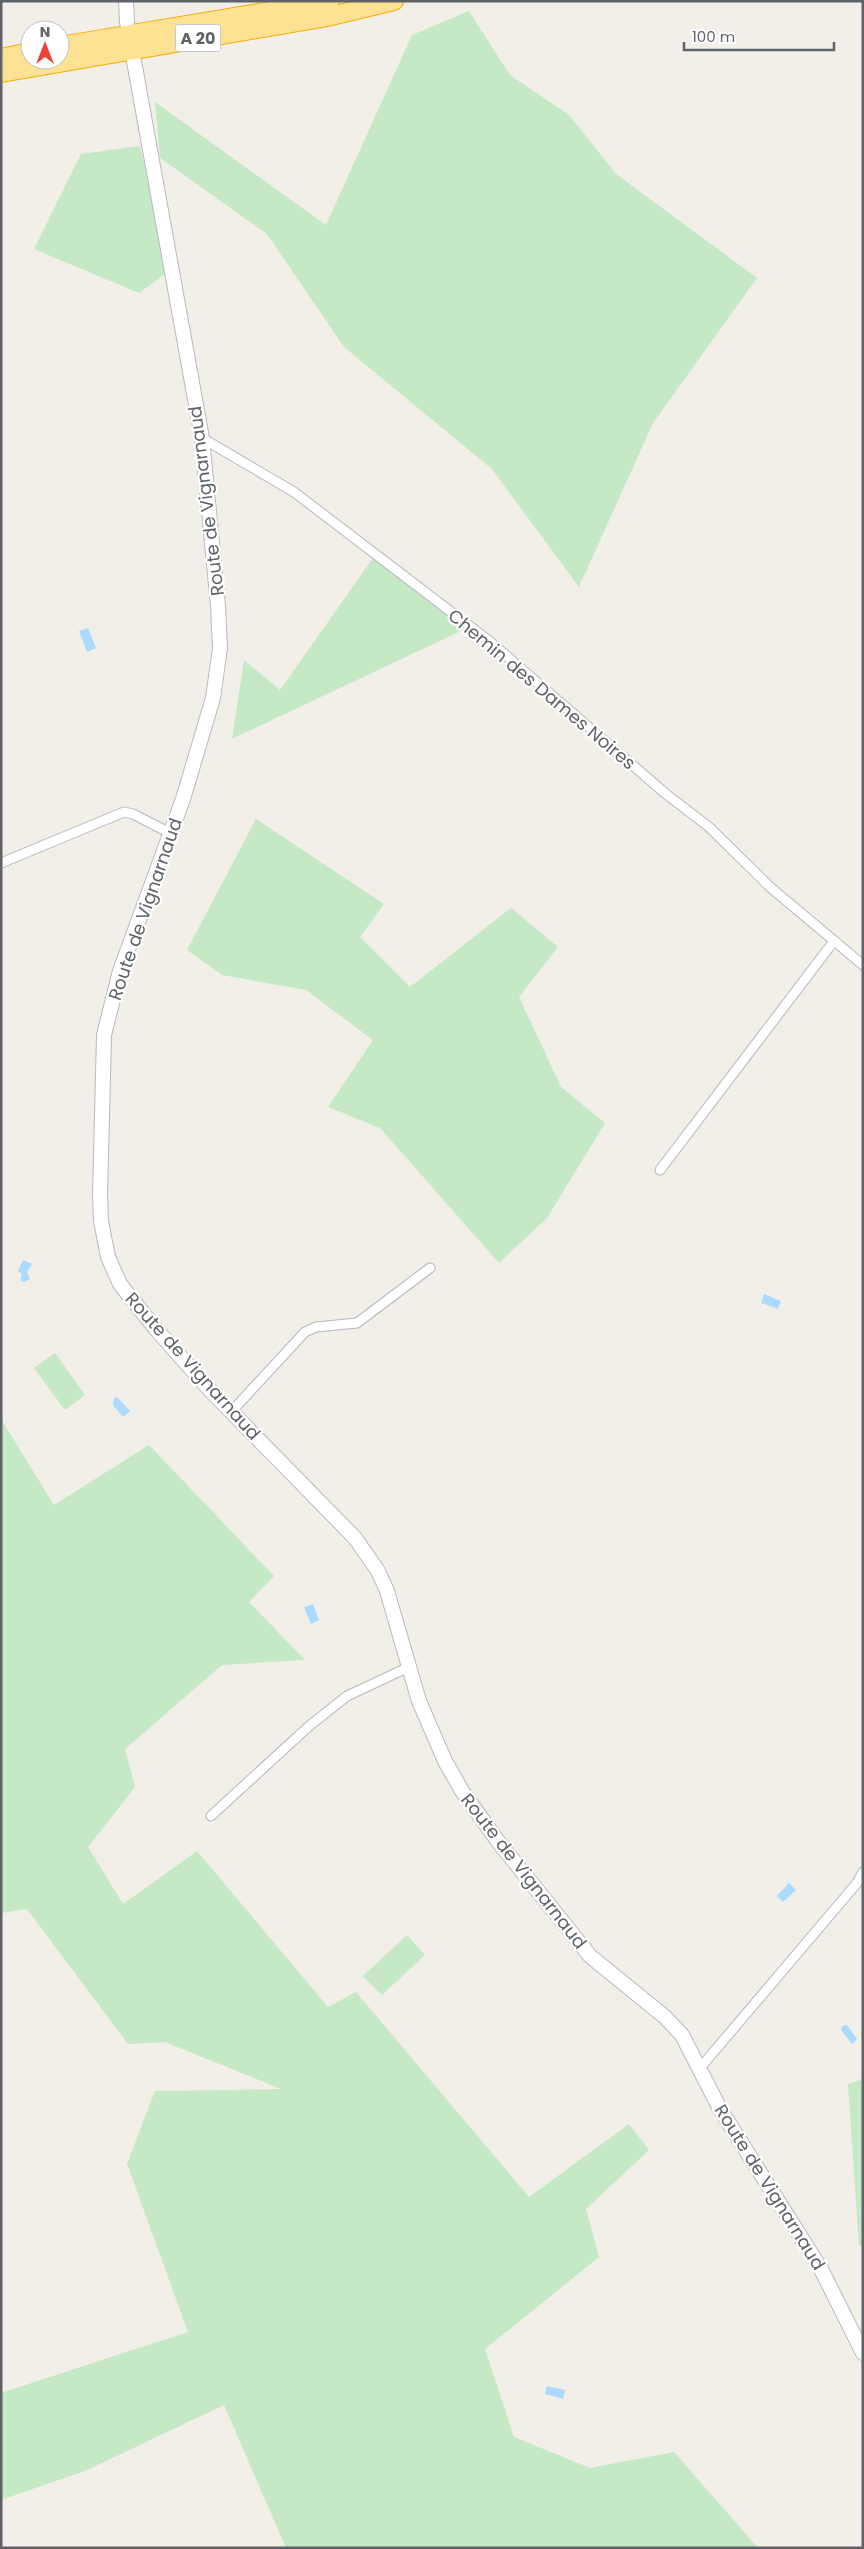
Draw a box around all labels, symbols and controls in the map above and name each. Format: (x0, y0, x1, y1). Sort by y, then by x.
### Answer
north arrow (20, 20, 70, 70)
scale bar (684, 20, 834, 52)
text: N (40, 22, 50, 42)
road number: A 20 (176, 24, 220, 52)
text: 100 m (692, 26, 735, 47)
street label: Route de Vignarnaud (182, 405, 230, 597)
street label: Chemin des Dames Noires (443, 603, 641, 775)
street label: Route de Vignarnaud (102, 815, 188, 1003)
street label: Route de Vignarnaud (120, 1287, 266, 1445)
street label: Route de Vignarnaud (455, 1788, 593, 1954)
street label: Route de Vignarnaud (709, 2099, 831, 2275)

